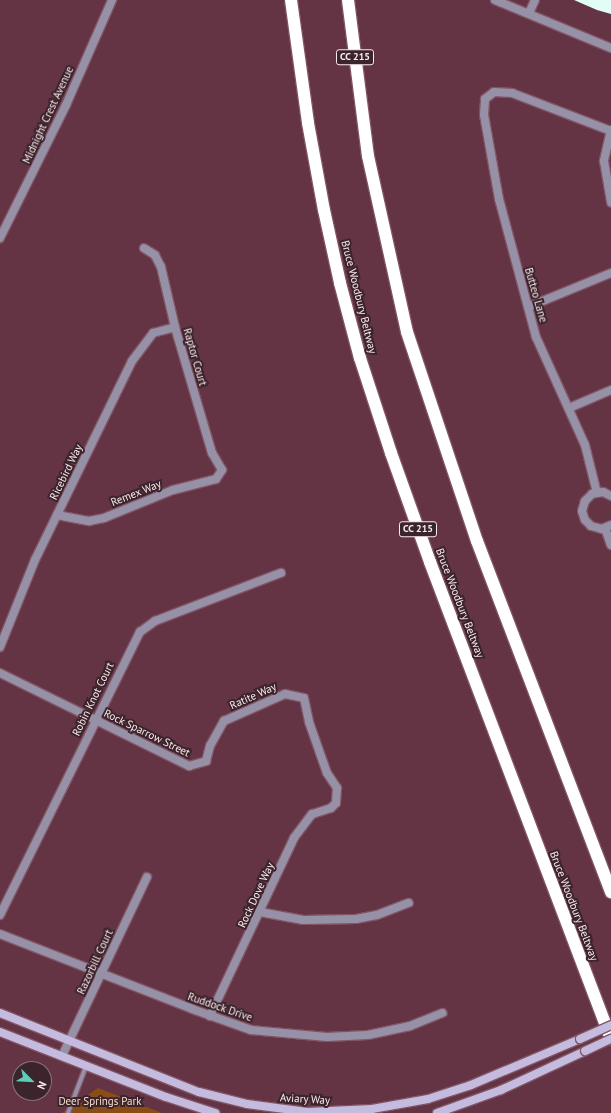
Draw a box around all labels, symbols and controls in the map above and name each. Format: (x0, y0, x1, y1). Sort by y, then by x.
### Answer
road number: CC 215 (335, 49, 375, 65)
street label: Midnight Crest Avenue (20, 64, 76, 166)
street label: Bruce Woodbury Beltway (338, 239, 380, 355)
street label: Butteo Lane (522, 266, 550, 324)
street label: Raptor Court (180, 327, 210, 387)
street label: Ricebird Way (47, 442, 85, 502)
street label: Remex Way (109, 477, 163, 509)
road number: CC 215 (398, 521, 438, 537)
street label: Bruce Woodbury Beltway (433, 546, 487, 660)
street label: Robin Knot Court (69, 660, 117, 738)
street label: Ratite Way (228, 680, 278, 712)
street label: Rock Sparrow Street (102, 706, 192, 760)
street label: Bruce Woodbury Beltway (547, 849, 601, 963)
street label: Rock Dove Way (235, 860, 277, 930)
street label: Razorbill Court (74, 927, 116, 997)
street label: Ruddock Drive (186, 990, 254, 1024)
north arrow (12, 1061, 52, 1101)
text: N (34, 1079, 50, 1092)
street label: Aviary Way (279, 1091, 331, 1107)
park label: Deer Springs Park (58, 1094, 142, 1108)

